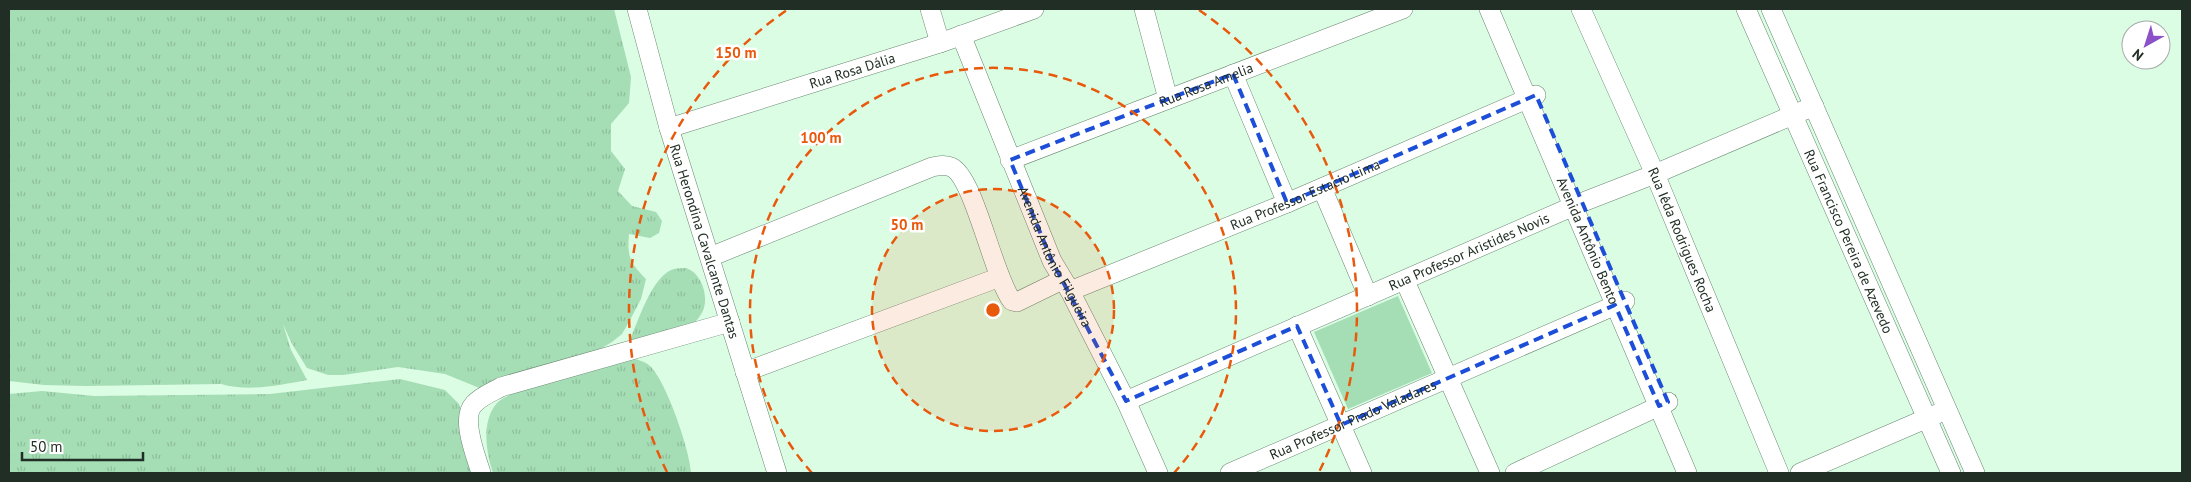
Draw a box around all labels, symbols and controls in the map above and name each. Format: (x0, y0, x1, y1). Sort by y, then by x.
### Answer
north arrow (2121, 20, 2171, 70)
text: 150 m (715, 43, 757, 62)
text: N (2129, 45, 2147, 65)
street label: Rua Rosa Dália (807, 49, 897, 92)
street label: Rua Rosa Amelia (1156, 58, 1256, 111)
text: 100 m (800, 128, 842, 147)
street label: Rua Herondina Cavalcante Dantas (666, 142, 743, 341)
street label: Rua Francisco Pereira de Azevedo (1800, 146, 1897, 336)
street label: Rua Professor Estacio Lima (1227, 155, 1383, 234)
street label: Rua Iêda Rodrigues Rocha (1644, 164, 1720, 315)
street label: Avenida Antônio Bento (1553, 174, 1623, 307)
street label: Avenida Antônio Filgueira (1014, 184, 1096, 330)
street label: Rua Professor Aristides Novis (1386, 209, 1552, 295)
text: 50 m (891, 215, 923, 234)
centre of rings (984, 301, 1002, 319)
street label: Rua Professor Prado Valadares (1267, 375, 1439, 464)
scale bar (22, 430, 144, 462)
text: 50 m (30, 437, 63, 456)

